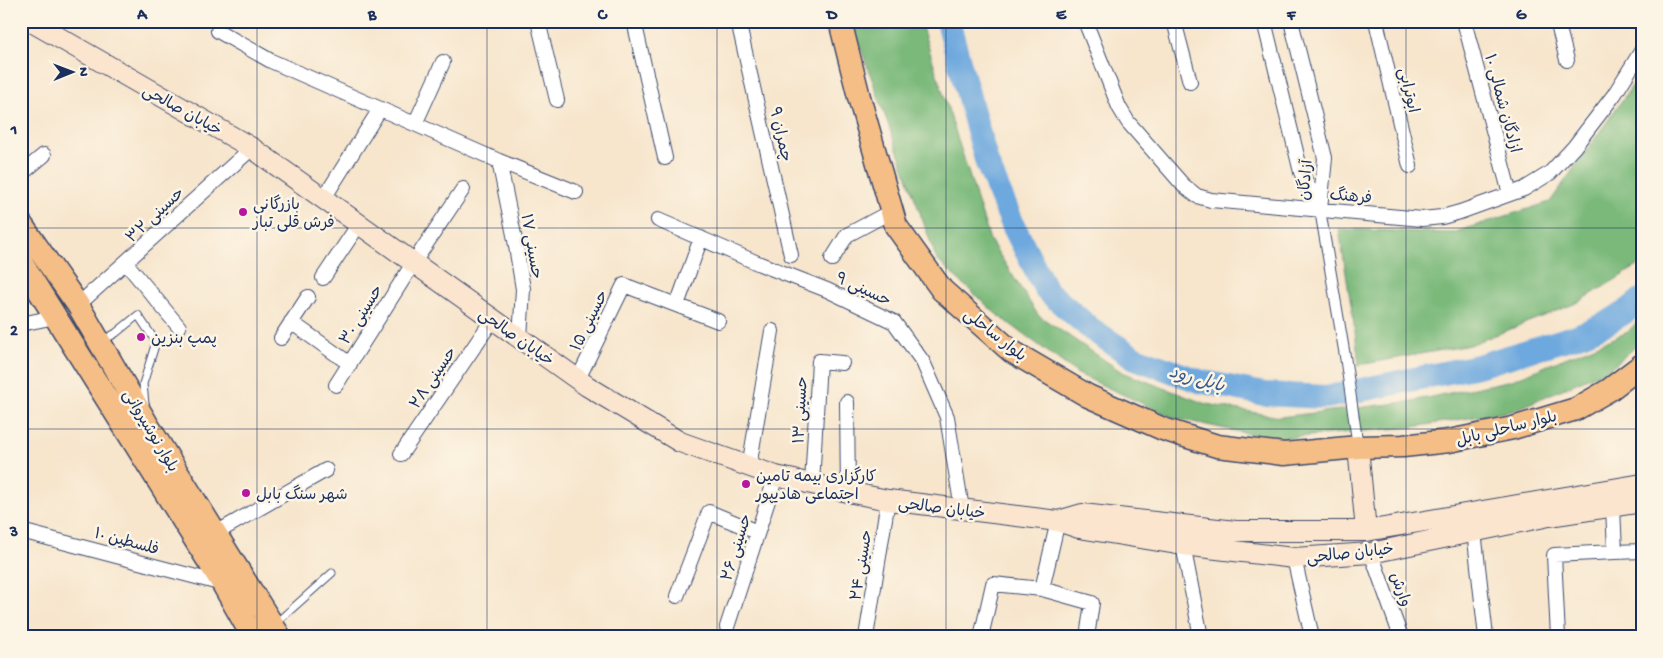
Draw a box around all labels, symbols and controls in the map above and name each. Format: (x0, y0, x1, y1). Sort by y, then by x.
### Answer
text: A (136, 7, 148, 26)
text: B (367, 7, 377, 26)
text: C (597, 7, 608, 26)
text: D (825, 7, 838, 26)
text: E (1056, 7, 1067, 26)
text: F (1286, 7, 1297, 26)
text: G (1516, 7, 1527, 26)
north arrow (48, 48, 98, 98)
street label: ازادگان شمالی ۱۰ (1478, 52, 1526, 155)
street label: ابوترابی (1392, 66, 1421, 115)
text: N (74, 67, 91, 77)
street label: خيابان صالحی (138, 83, 224, 142)
street label: چمران ۹ (763, 106, 794, 164)
text: 1 (10, 122, 17, 141)
street label: آزادگان (1294, 158, 1318, 201)
street label: فرهنگ (1329, 184, 1373, 210)
street label: حسینی ۳۲ (123, 185, 189, 248)
place label: بازرگانی فرش قلی تبار (251, 194, 335, 234)
marker: بازرگانی فرش قلی تبار (237, 206, 249, 218)
street label: حسینی ۱۷ (514, 213, 545, 281)
street label: حسینی ٩ (832, 270, 893, 312)
street label: حسینی ۳۰ (337, 282, 389, 349)
street label: حسینی ۱۵ (568, 288, 614, 355)
street label: خيابان صالحی (474, 306, 556, 372)
street label: بلوار ساحلی (959, 306, 1029, 367)
text: 2 (10, 323, 18, 342)
marker: پمپ بنزین (135, 331, 147, 343)
place label: پمپ بنزین (151, 331, 217, 350)
street label: حسینی ۲۸ (407, 344, 463, 414)
water label: بابل رود (1166, 363, 1227, 398)
street label: حسینی ۱۳ (791, 376, 814, 444)
street label: بلوار نوشیروانی (117, 387, 181, 476)
street label: بلوار ساحلی بابل (1454, 409, 1559, 452)
place label: کارگزاری بیمه تامین اجتماعی هادیپور (755, 466, 877, 506)
marker: کارگزاری بیمه تامین اجتماعی هادیپور (740, 478, 752, 490)
place label: شهر سنگ بابل (256, 484, 348, 506)
marker: شهر سنگ بابل (240, 487, 252, 499)
street label: خيابان صالحی (897, 496, 986, 525)
street label: حسینی ۲۶ (719, 512, 758, 584)
text: 3 (9, 524, 18, 543)
street label: فلسطین ۱۰ (92, 526, 161, 561)
street label: حسینی ۲۴ (848, 529, 878, 602)
street label: خيابان صالحی (1306, 541, 1395, 570)
street label: وارش (1384, 570, 1414, 610)

